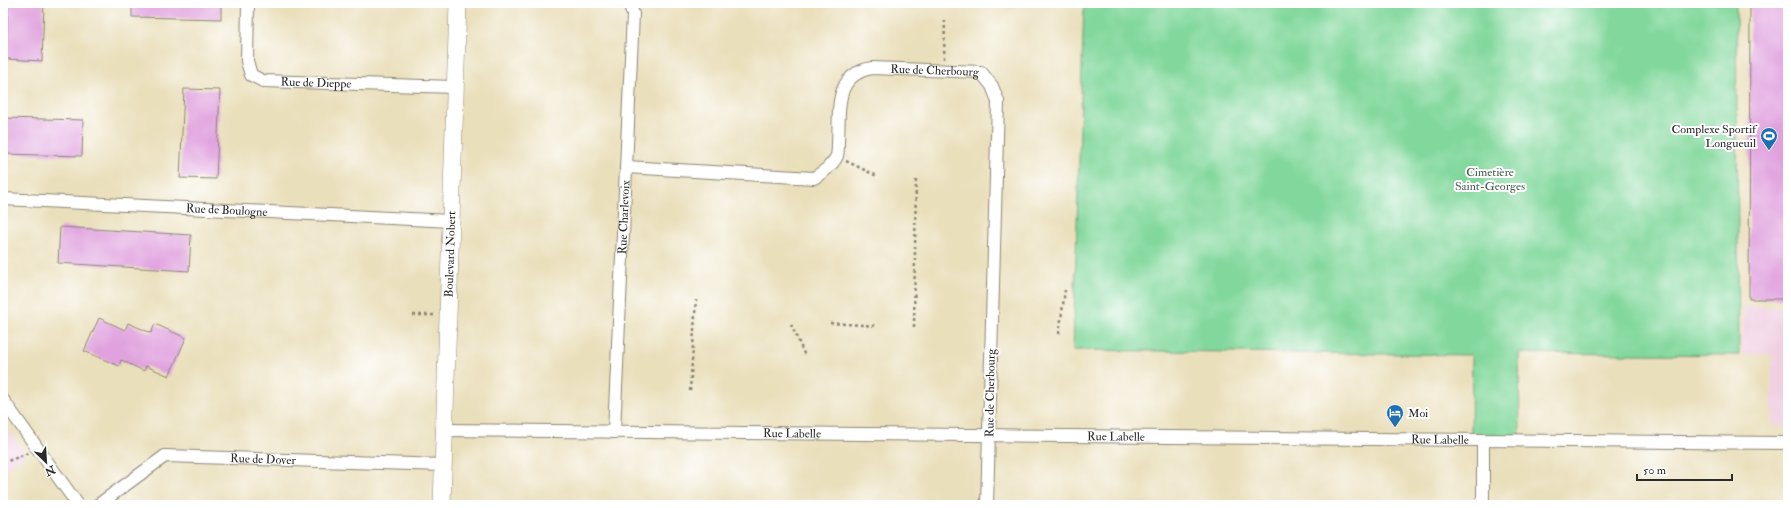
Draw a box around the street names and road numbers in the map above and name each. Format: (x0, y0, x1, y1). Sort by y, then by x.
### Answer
street label: Rue de Cherbourg (890, 62, 980, 80)
street label: Rue de Dieppe (280, 75, 352, 92)
street label: Rue Charlevoix (615, 179, 633, 255)
street label: Rue de Boulogne (186, 201, 268, 220)
street label: Boulevard Nobert (442, 211, 459, 298)
street label: Rue de Cherbourg (982, 348, 999, 437)
street label: Rue Labelle (763, 426, 821, 442)
street label: Rue Labelle (1087, 429, 1145, 445)
street label: Rue Labelle (1411, 432, 1469, 448)
street label: Rue de Dover (230, 451, 297, 468)

